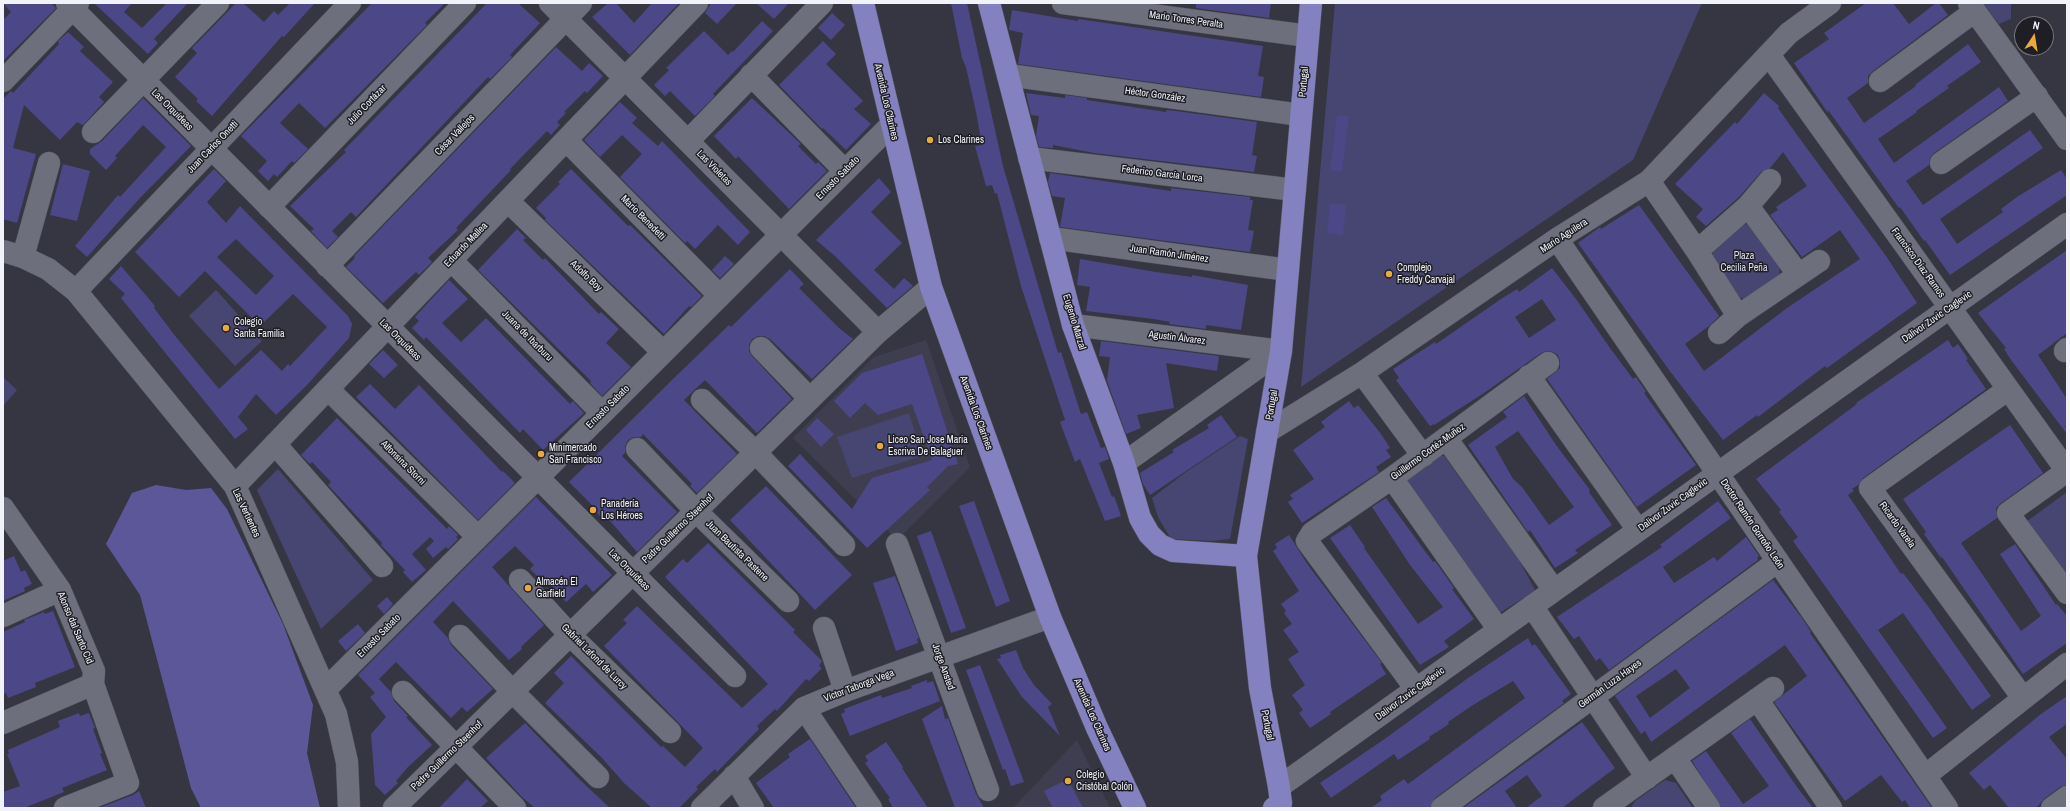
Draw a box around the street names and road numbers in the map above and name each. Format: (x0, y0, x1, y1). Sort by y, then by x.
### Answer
street label: Mario Torres Peralta (1148, 9, 1224, 31)
street label: Avenida Los Clarines (871, 63, 901, 141)
street label: Portugal (1297, 66, 1311, 98)
street label: Julio Cortázar (345, 82, 389, 128)
street label: Héctor González (1124, 85, 1186, 105)
street label: Las Orquídeas (149, 87, 195, 133)
street label: César Vallejos (433, 112, 477, 158)
street label: Juan Carlos Onetti (185, 118, 241, 176)
street label: Las Violetas (694, 148, 734, 188)
street label: Ernesto Sabato (814, 154, 862, 202)
street label: Federico García Lorca (1121, 163, 1203, 185)
street label: Mario Benedetti (618, 193, 668, 243)
street label: Mario Aguilera (1538, 216, 1590, 256)
street label: Eduardo Mallea (442, 220, 490, 270)
street label: Francisco Díaz Ramos (1889, 226, 1947, 300)
street label: Juan Ramón Jiménez (1129, 243, 1209, 265)
street label: Adolfo Boy (568, 258, 604, 294)
street label: Dalivor Zuvic Caglevic (1900, 288, 1974, 346)
street label: Eugenio Marzal (1060, 293, 1088, 351)
street label: Juana de Ibarburu (499, 308, 555, 364)
street label: Las Orquídeas (377, 317, 423, 363)
street label: Agustín Álvarez (1148, 329, 1206, 347)
street label: Avenida Los Clarines (957, 374, 995, 452)
street label: Ernesto Sabato (584, 383, 632, 431)
street label: Portugal (1263, 389, 1281, 421)
street label: Guillermo Cortéz Muñoz (1389, 421, 1467, 483)
street label: Alfonsina Storni (378, 438, 428, 488)
street label: Dalivor Zuvic Caglevic (1636, 476, 1710, 534)
street label: Doctor Ramón Gorroño León (1717, 477, 1787, 571)
street label: Las Vertientes (229, 487, 263, 539)
street label: Padre Guillermo Steenhof (640, 492, 716, 566)
street label: Ricardo Varela (1876, 500, 1918, 550)
street label: Juan Bautista Pastene (703, 518, 771, 584)
street label: Las Orquídeas (606, 547, 652, 593)
street label: Alonso dal Santo Cid (54, 590, 96, 666)
street label: Ernesto Sabato (355, 612, 403, 660)
street label: Gabriel Lafond de Lurcy (559, 622, 629, 692)
street label: Jorge Ansted (929, 642, 957, 692)
street label: Germán Luza Hayes (1576, 657, 1644, 711)
street label: Dalivor Zuvic Caglevic (1373, 665, 1447, 723)
street label: Víctor Taborga Vega (822, 667, 896, 705)
street label: Avenida Los Clarines (1071, 677, 1113, 753)
street label: Portugal (1258, 709, 1276, 741)
street label: Padre Guillermo Steenhof (409, 719, 485, 793)

